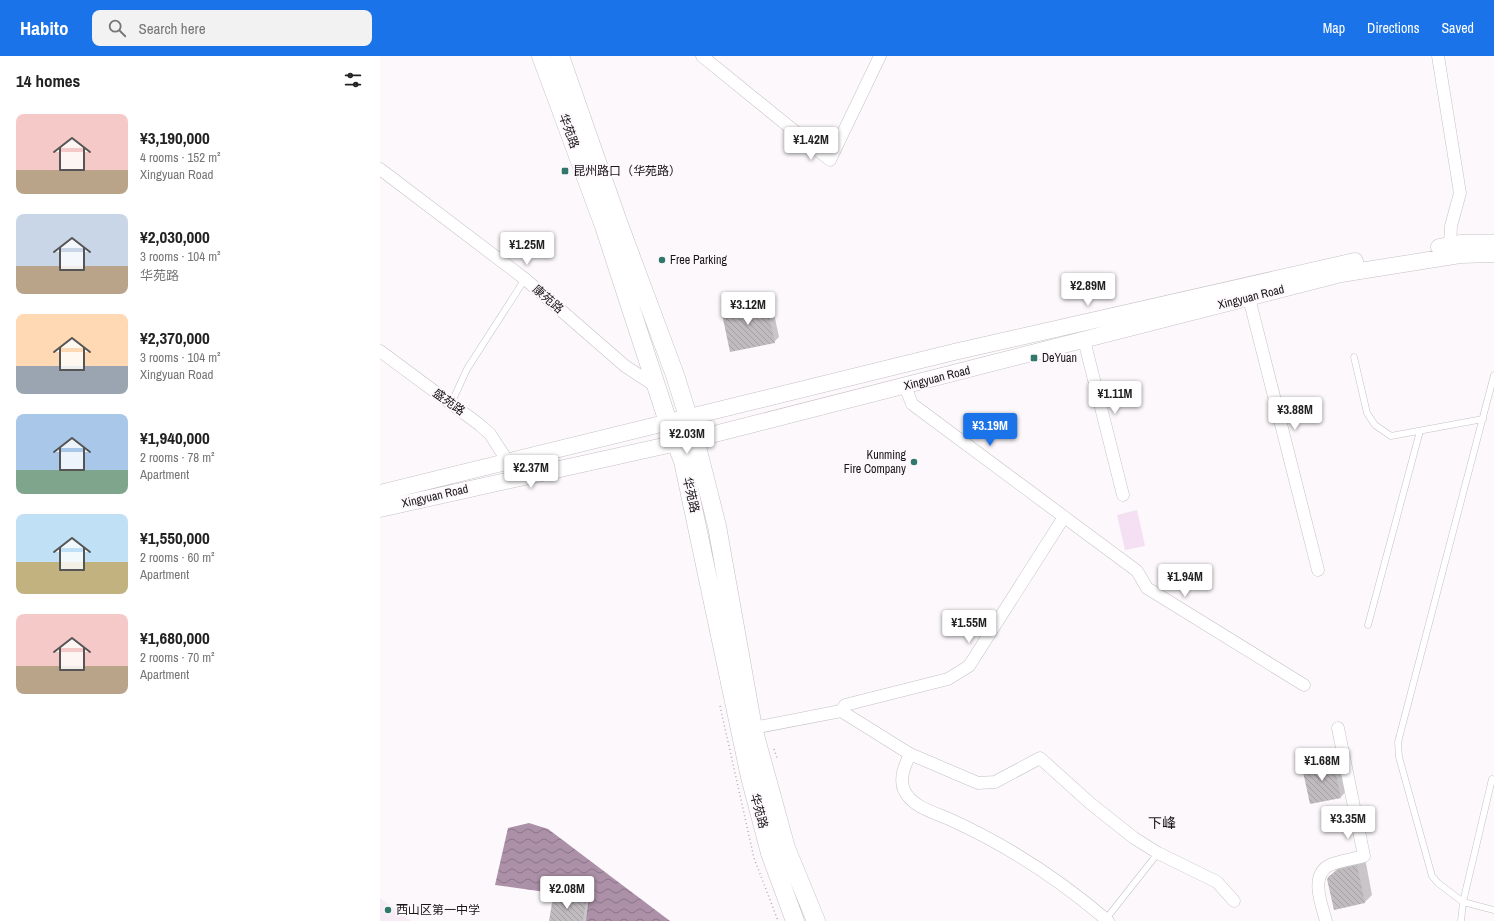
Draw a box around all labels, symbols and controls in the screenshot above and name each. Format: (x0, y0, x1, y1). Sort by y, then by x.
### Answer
search box (92, 10, 372, 46)
text: Habito (20, 15, 68, 41)
icon: search (106, 17, 128, 39)
text: Search here (138, 18, 206, 39)
text: Map (1323, 19, 1345, 37)
text: Directions (1367, 19, 1419, 37)
text: Saved (1441, 19, 1474, 37)
text: 14 homes (16, 69, 80, 92)
icon: filters (342, 69, 364, 91)
street label: 华苑路 (555, 111, 583, 151)
text: ¥3,190,000 (140, 126, 210, 149)
pin: ¥1.42M (778, 127, 844, 161)
icon: home (48, 130, 96, 178)
text: ¥1.42M (793, 131, 829, 148)
text: 4 rooms · 152 m² (140, 149, 221, 166)
place label: 昆州路口（华苑路） (573, 163, 681, 179)
text: Xingyuan Road (140, 166, 214, 183)
marker: 昆州路口（华苑路） (560, 166, 570, 176)
text: ¥2,030,000 (140, 225, 210, 248)
icon: home (48, 230, 96, 278)
pin: ¥1.25M (494, 232, 560, 266)
text: ¥1.25M (509, 236, 545, 253)
text: 3 rooms · 104 m² (140, 248, 221, 265)
place label: Free Parking (670, 252, 727, 268)
marker: Free Parking (657, 255, 667, 265)
text: 华苑路 (140, 267, 179, 284)
pin: ¥2.89M (1055, 273, 1121, 307)
text: ¥2.89M (1070, 277, 1106, 294)
street label: 康苑路 (529, 281, 567, 317)
street label: Xingyuan Road (1216, 281, 1286, 313)
pin: ¥3.12M (715, 292, 781, 326)
text: ¥3.12M (730, 296, 766, 313)
text: ¥2,370,000 (140, 326, 210, 349)
icon: home (48, 330, 96, 378)
text: 3 rooms · 104 m² (140, 349, 221, 366)
place label: DeYuan (1042, 350, 1077, 366)
marker: DeYuan (1029, 353, 1039, 363)
street label: Xingyuan Road (902, 362, 972, 394)
text: Xingyuan Road (140, 366, 214, 383)
pin: ¥1.11M (1082, 381, 1148, 415)
street label: 盛苑路 (430, 385, 468, 419)
text: ¥1.11M (1098, 385, 1132, 402)
pin: ¥3.88M (1262, 397, 1328, 431)
text: ¥3.88M (1277, 401, 1313, 418)
pin: ¥3.19M (957, 413, 1023, 447)
text: ¥3.19M (972, 417, 1008, 434)
pin: ¥2.03M (654, 421, 720, 455)
text: ¥2.03M (669, 425, 705, 442)
text: ¥1,940,000 (140, 426, 210, 449)
icon: home (48, 430, 96, 478)
place label: Kunming Fire Company (844, 447, 907, 477)
text: 2 rooms · 78 m² (140, 449, 215, 466)
pin: ¥2.37M (498, 455, 564, 489)
marker: Kunming Fire Company (909, 457, 919, 467)
text: ¥2.37M (513, 459, 549, 476)
text: Apartment (140, 466, 189, 483)
street label: 华苑路 (679, 476, 703, 514)
street label: Xingyuan Road (400, 481, 470, 511)
text: ¥1,550,000 (140, 526, 210, 549)
icon: home (48, 530, 96, 578)
text: 2 rooms · 60 m² (140, 549, 215, 566)
pin: ¥1.94M (1152, 564, 1218, 598)
text: Apartment (140, 566, 189, 583)
text: ¥1.94M (1167, 568, 1203, 585)
pin: ¥1.55M (936, 610, 1002, 644)
text: ¥1.55M (951, 614, 987, 631)
text: ¥1,680,000 (140, 626, 210, 649)
icon: home (48, 630, 96, 678)
text: 2 rooms · 70 m² (140, 649, 215, 666)
text: Apartment (140, 666, 189, 683)
pin: ¥1.68M (1289, 748, 1355, 782)
text: ¥1.68M (1304, 752, 1340, 769)
street label: 华苑路 (747, 792, 771, 830)
pin: ¥3.35M (1315, 806, 1381, 840)
text: ¥3.35M (1330, 810, 1366, 827)
district label: 下峰 (1148, 814, 1176, 832)
pin: ¥2.08M (534, 876, 600, 910)
text: ¥2.08M (549, 880, 585, 897)
place label: 西山区第一中学 (396, 902, 480, 918)
marker: 西山区第一中学 (383, 905, 393, 915)

